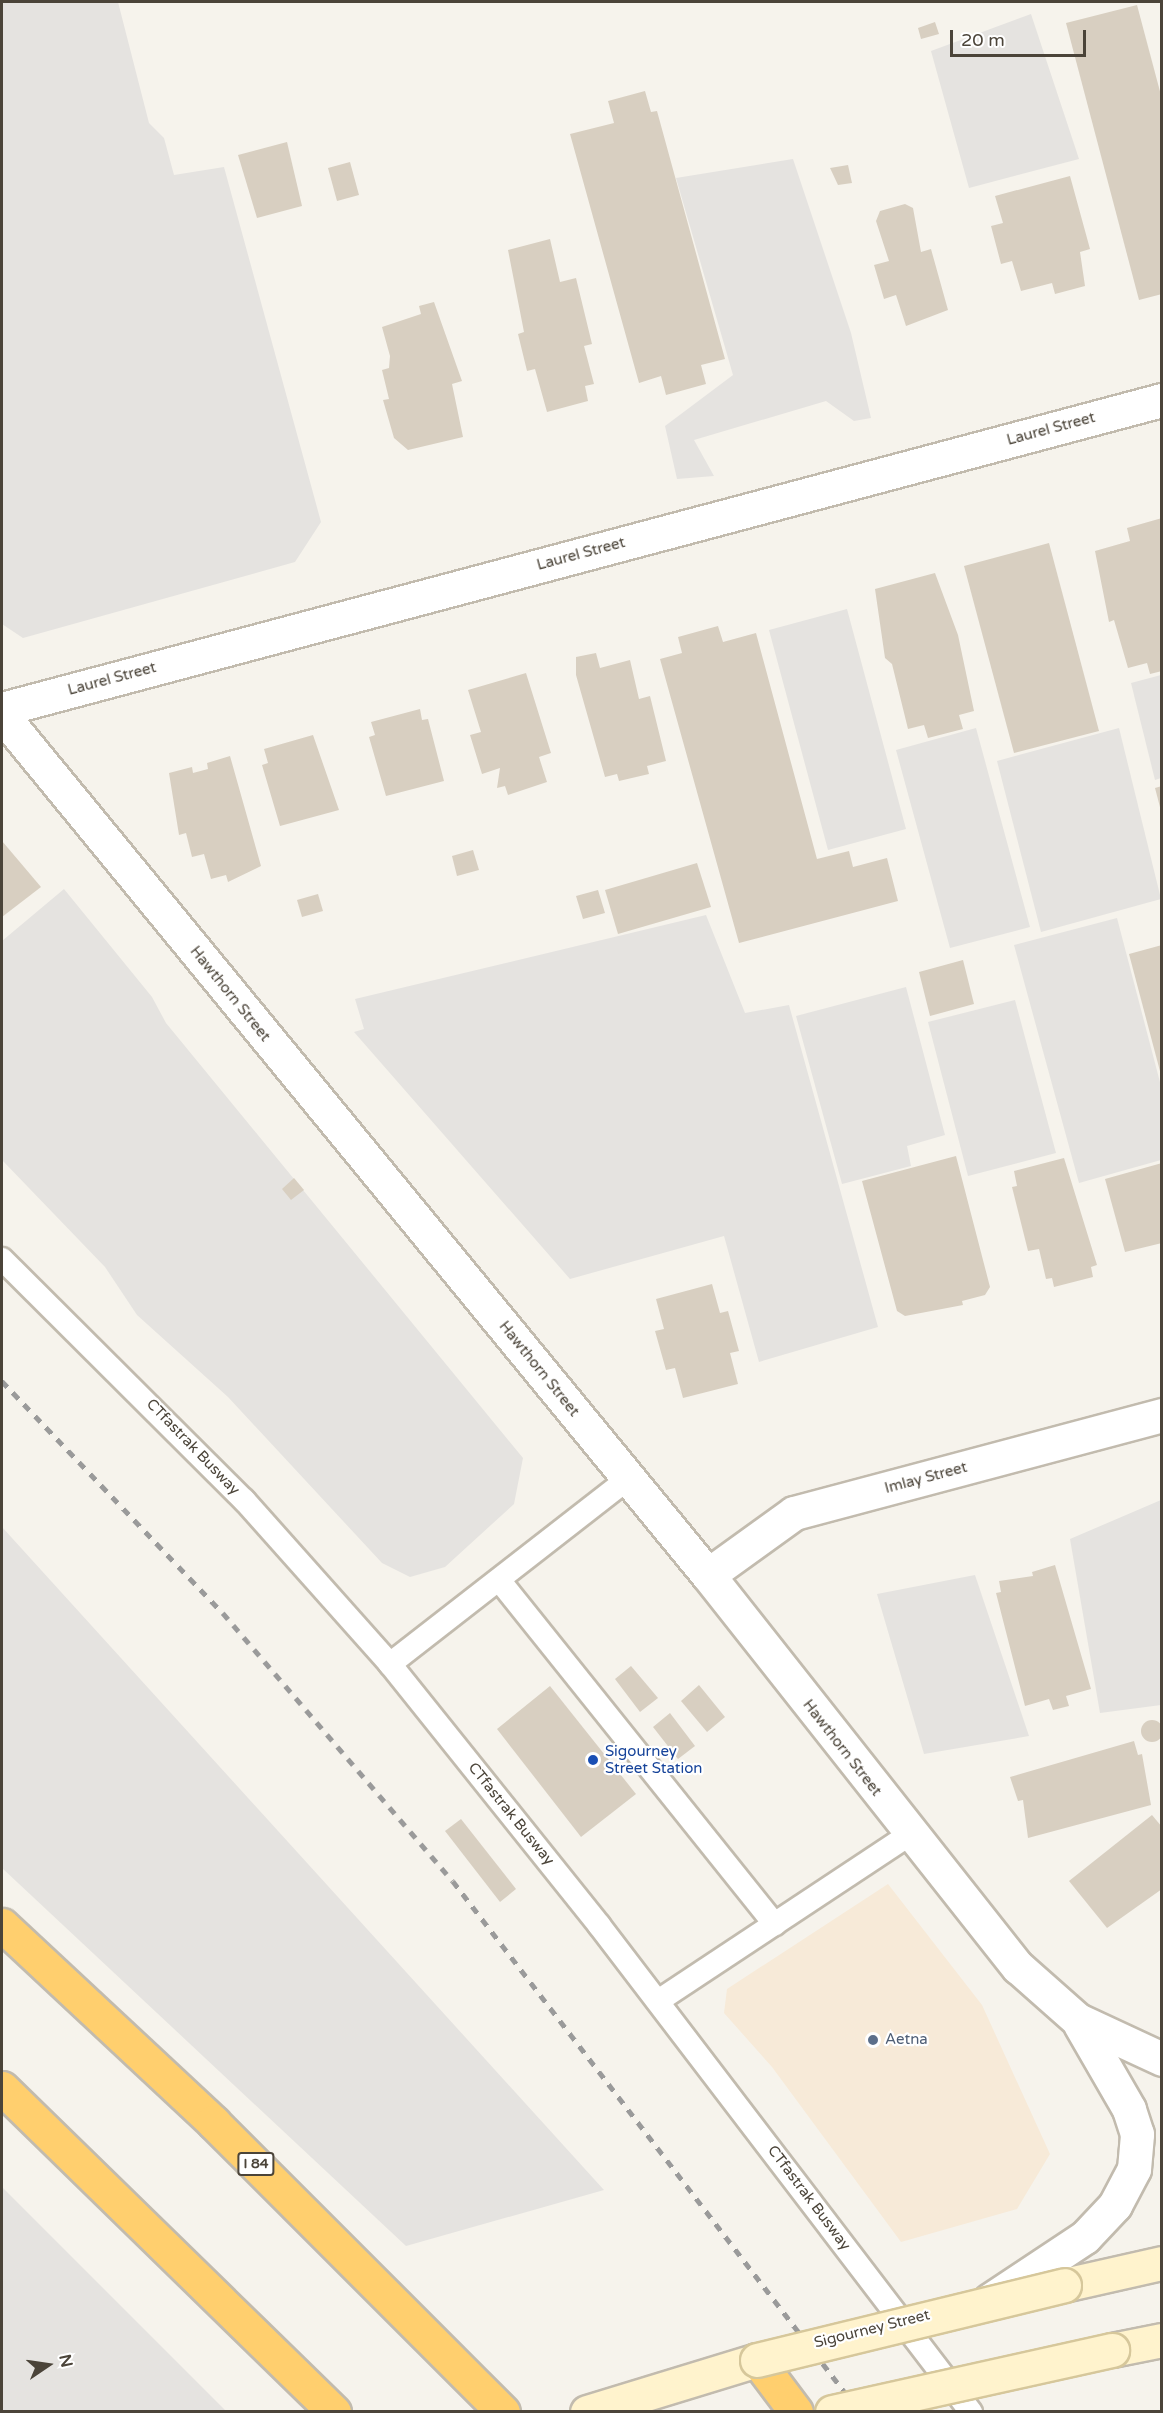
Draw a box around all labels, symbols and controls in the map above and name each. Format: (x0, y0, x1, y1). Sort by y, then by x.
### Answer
scale bar (953, 18, 1090, 56)
text: 20 m (961, 29, 1005, 51)
street label: Laurel Street (1005, 409, 1097, 449)
street label: Laurel Street (535, 534, 627, 574)
street label: Laurel Street (66, 659, 158, 699)
street label: Hawthorn Street (186, 943, 274, 1045)
street label: Hawthorn Street (495, 1318, 583, 1420)
street label: CTfastrak Busway (142, 1395, 244, 1499)
street label: Imlay Street (883, 1458, 969, 1498)
street label: Hawthorn Street (799, 1696, 885, 1800)
place label: Sigourney Street Station (605, 1742, 702, 1777)
marker: Sigourney Street Station (586, 1753, 600, 1767)
street label: CTfastrak Busway (464, 1759, 558, 1869)
place label: Aetna (885, 2031, 928, 2049)
marker: Aetna (866, 2033, 880, 2047)
street label: CTfastrak Busway (764, 2142, 854, 2254)
road number: I 84 (236, 2153, 276, 2175)
street label: Sigourney Street (812, 2306, 932, 2352)
north arrow (18, 2335, 78, 2395)
text: N (54, 2352, 77, 2369)

